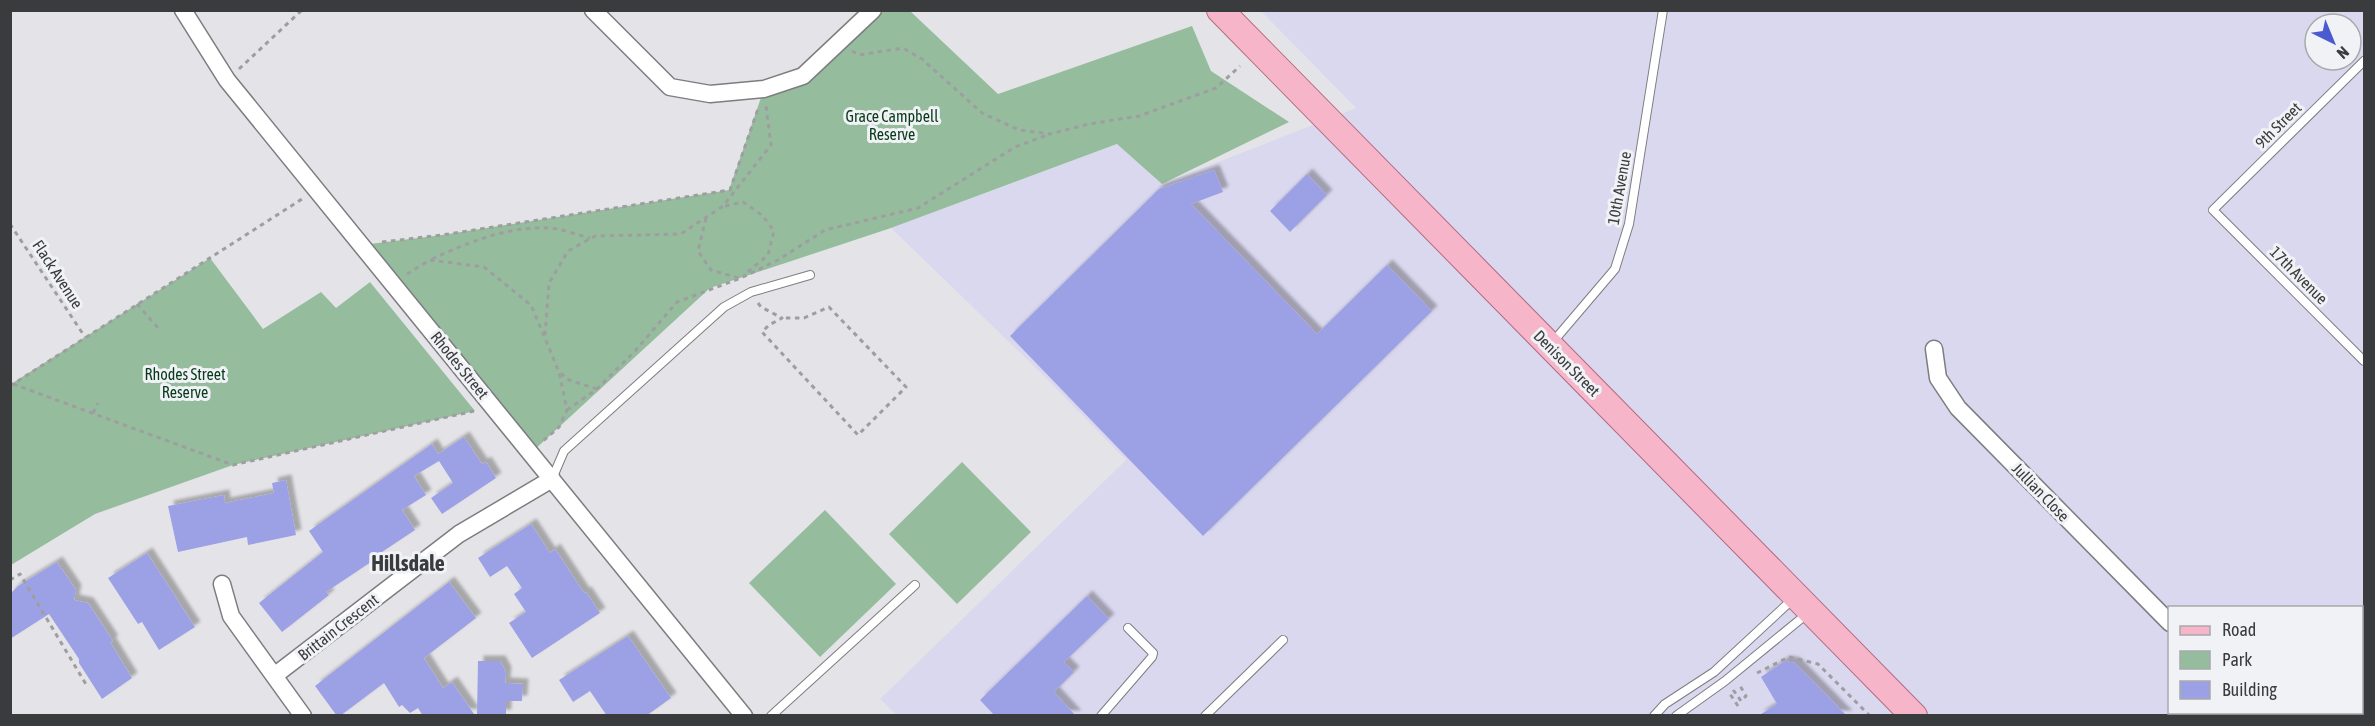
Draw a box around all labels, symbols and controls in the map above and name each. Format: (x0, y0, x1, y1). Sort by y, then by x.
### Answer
north arrow (2303, 12, 2363, 72)
text: N (2334, 43, 2353, 63)
street label: 9th Street (2251, 98, 2305, 152)
park label: Grace Campbell Reserve (846, 107, 939, 143)
street label: 10th Avenue (1604, 150, 1634, 226)
street label: Flack Avenue (29, 237, 87, 311)
street label: 17th Avenue (2267, 243, 2331, 307)
street label: Denison Street (1530, 326, 1604, 400)
street label: Rhodes Street (427, 328, 493, 402)
park label: Rhodes Street Reserve (144, 365, 226, 401)
street label: Jullian Close (2009, 459, 2073, 525)
district label: Hillsdale (371, 550, 445, 576)
street label: Brittain Crescent (294, 590, 382, 664)
legend (2168, 606, 2363, 714)
text: Road (2222, 619, 2256, 640)
text: Park (2222, 649, 2252, 670)
text: Building (2222, 679, 2277, 700)

